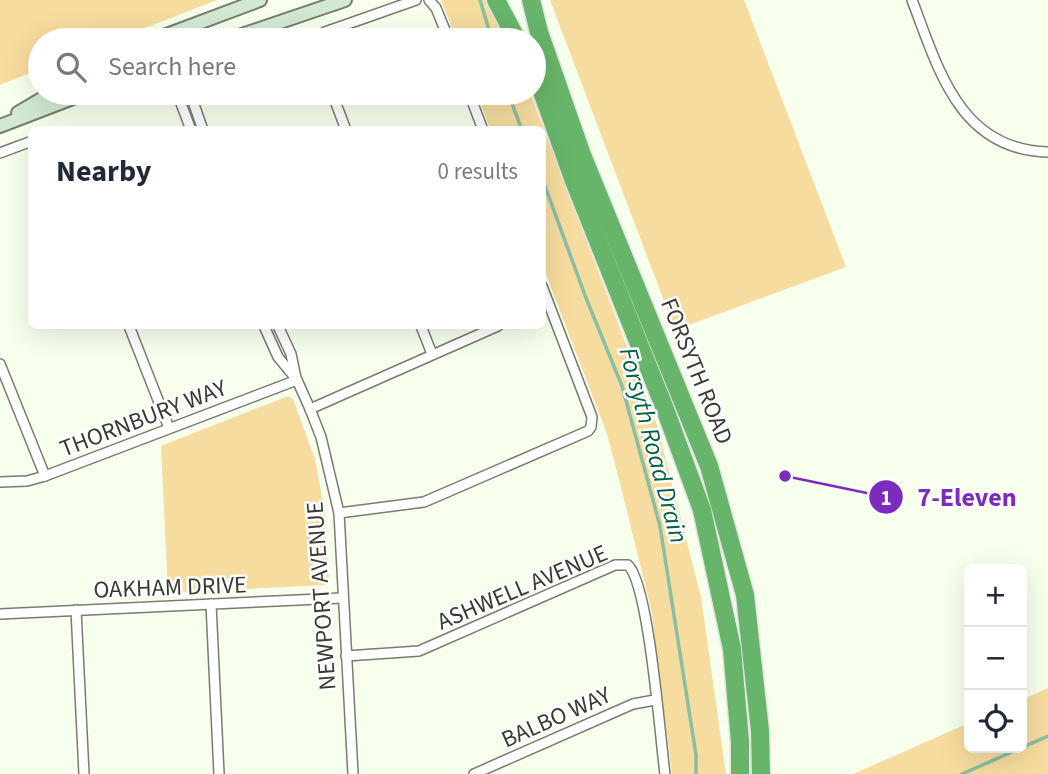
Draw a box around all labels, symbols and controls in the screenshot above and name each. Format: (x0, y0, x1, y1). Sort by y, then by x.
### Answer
search box (28, 28, 546, 105)
icon: search (52, 48, 90, 86)
text: Search here (108, 48, 236, 85)
text: Nearby (56, 150, 151, 193)
text: 0 results (438, 155, 518, 188)
street label: FORSYTH ROAD (651, 293, 742, 450)
water label: Forsyth Road Drain (610, 343, 697, 547)
street label: THORNBURY WAY (55, 370, 232, 466)
callout: 7-Eleven (869, 474, 1031, 521)
text: 7-Eleven (917, 479, 1017, 516)
text: 1 (880, 483, 892, 513)
street label: NEWPORT AVENUE (297, 501, 346, 691)
street label: ASHWELL AVENUE (431, 536, 613, 639)
map controls (964, 564, 1027, 753)
button: + (964, 564, 1027, 627)
street label: OAKHAM DRIVE (93, 567, 247, 608)
button: − (964, 627, 1027, 690)
street label: BALBO WAY (496, 678, 617, 757)
button: locate (964, 690, 1027, 753)

